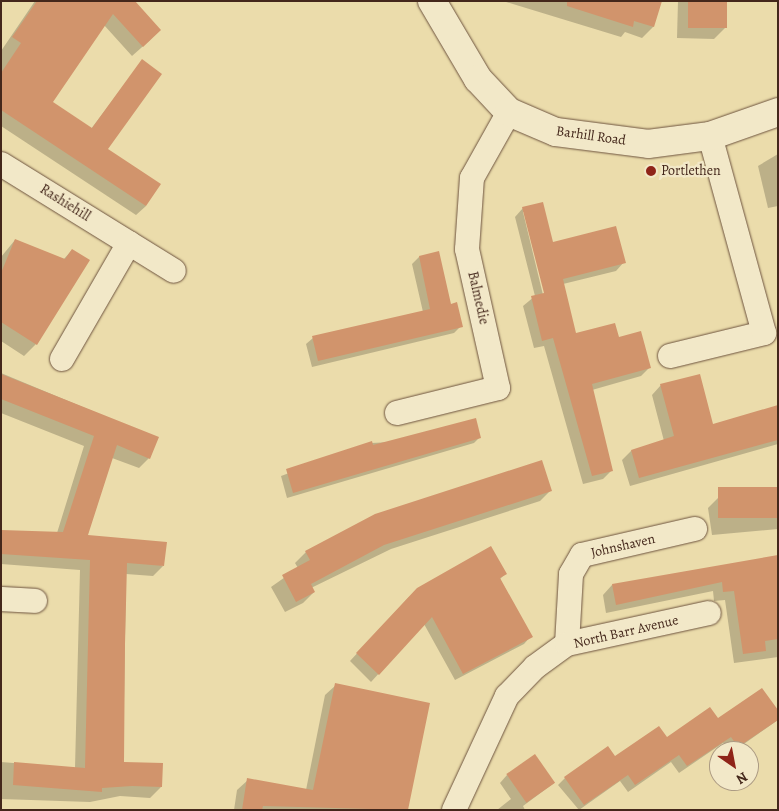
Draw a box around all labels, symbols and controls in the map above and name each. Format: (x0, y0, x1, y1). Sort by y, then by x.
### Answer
street label: Barhill Road (555, 123, 627, 149)
place label: Portlethen (661, 163, 721, 179)
marker: Portlethen (645, 165, 657, 177)
street label: Rashiehill (37, 181, 93, 225)
street label: Balmedie (464, 270, 492, 326)
street label: Johnshaven (589, 530, 657, 562)
street label: North Barr Avenue (572, 612, 680, 652)
north arrow (709, 741, 759, 791)
text: N (732, 767, 751, 789)

